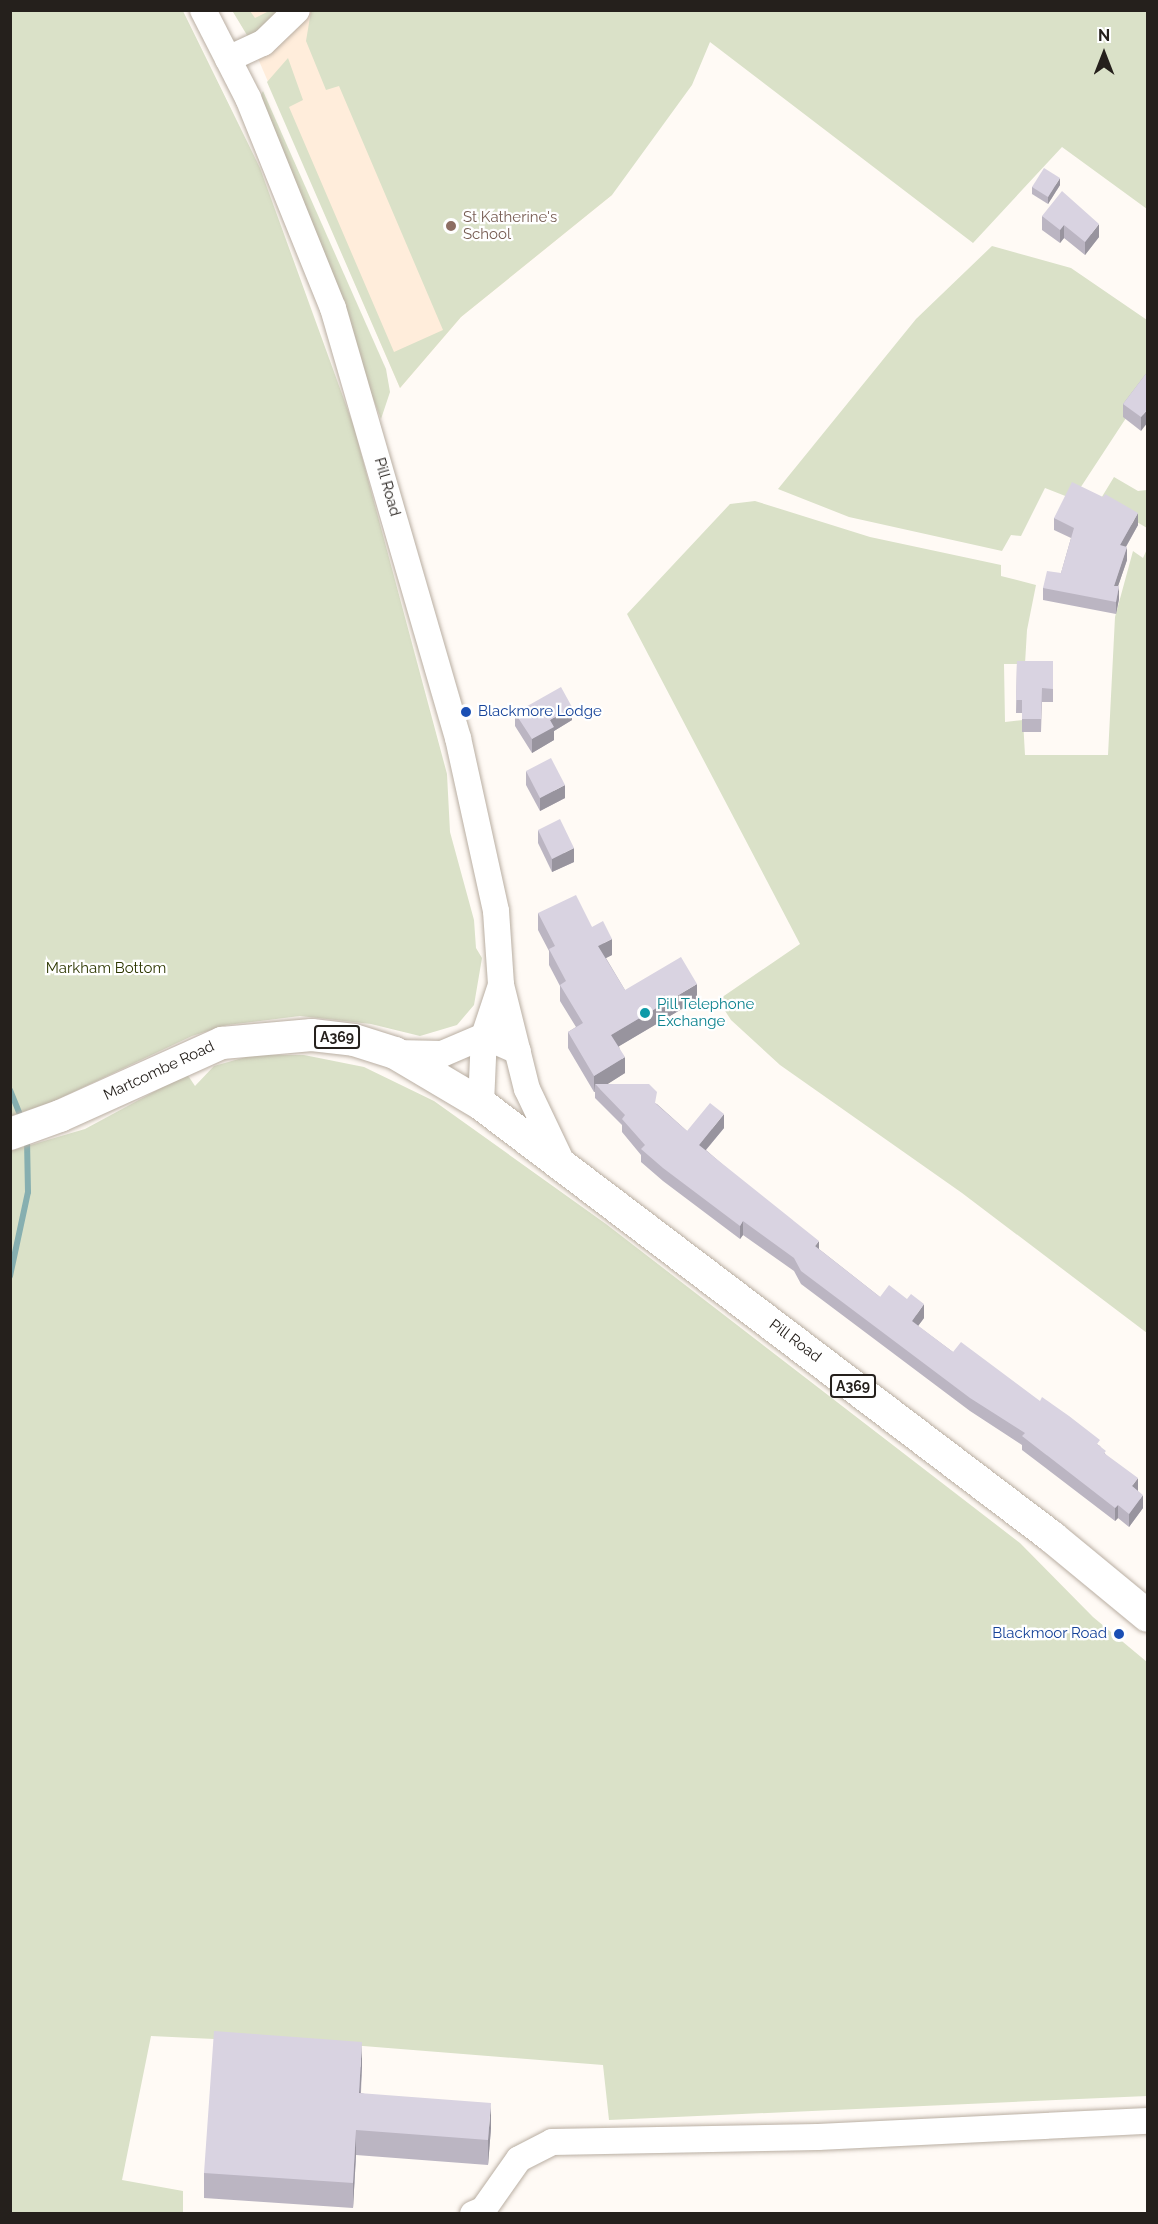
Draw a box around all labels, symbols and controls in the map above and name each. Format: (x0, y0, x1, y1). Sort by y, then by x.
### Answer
north arrow (1074, 24, 1134, 84)
text: N (1098, 26, 1110, 45)
place label: St Katherine's School (463, 208, 557, 243)
marker: St Katherine's School (444, 219, 458, 233)
street label: Pill Road (370, 455, 404, 519)
place label: Blackmore Lodge (478, 703, 602, 721)
marker: Blackmore Lodge (459, 705, 473, 719)
park label: Markham Bottom (46, 960, 166, 978)
place label: Pill Telephone Exchange (657, 995, 755, 1030)
marker: Pill Telephone Exchange (638, 1006, 652, 1020)
road number: A369 (313, 1026, 361, 1048)
street label: Martcombe Road (101, 1037, 217, 1105)
street label: Pill Road (765, 1316, 825, 1366)
road number: A369 (829, 1375, 877, 1397)
place label: Blackmoor Road (992, 1625, 1107, 1643)
marker: Blackmoor Road (1112, 1627, 1126, 1641)

